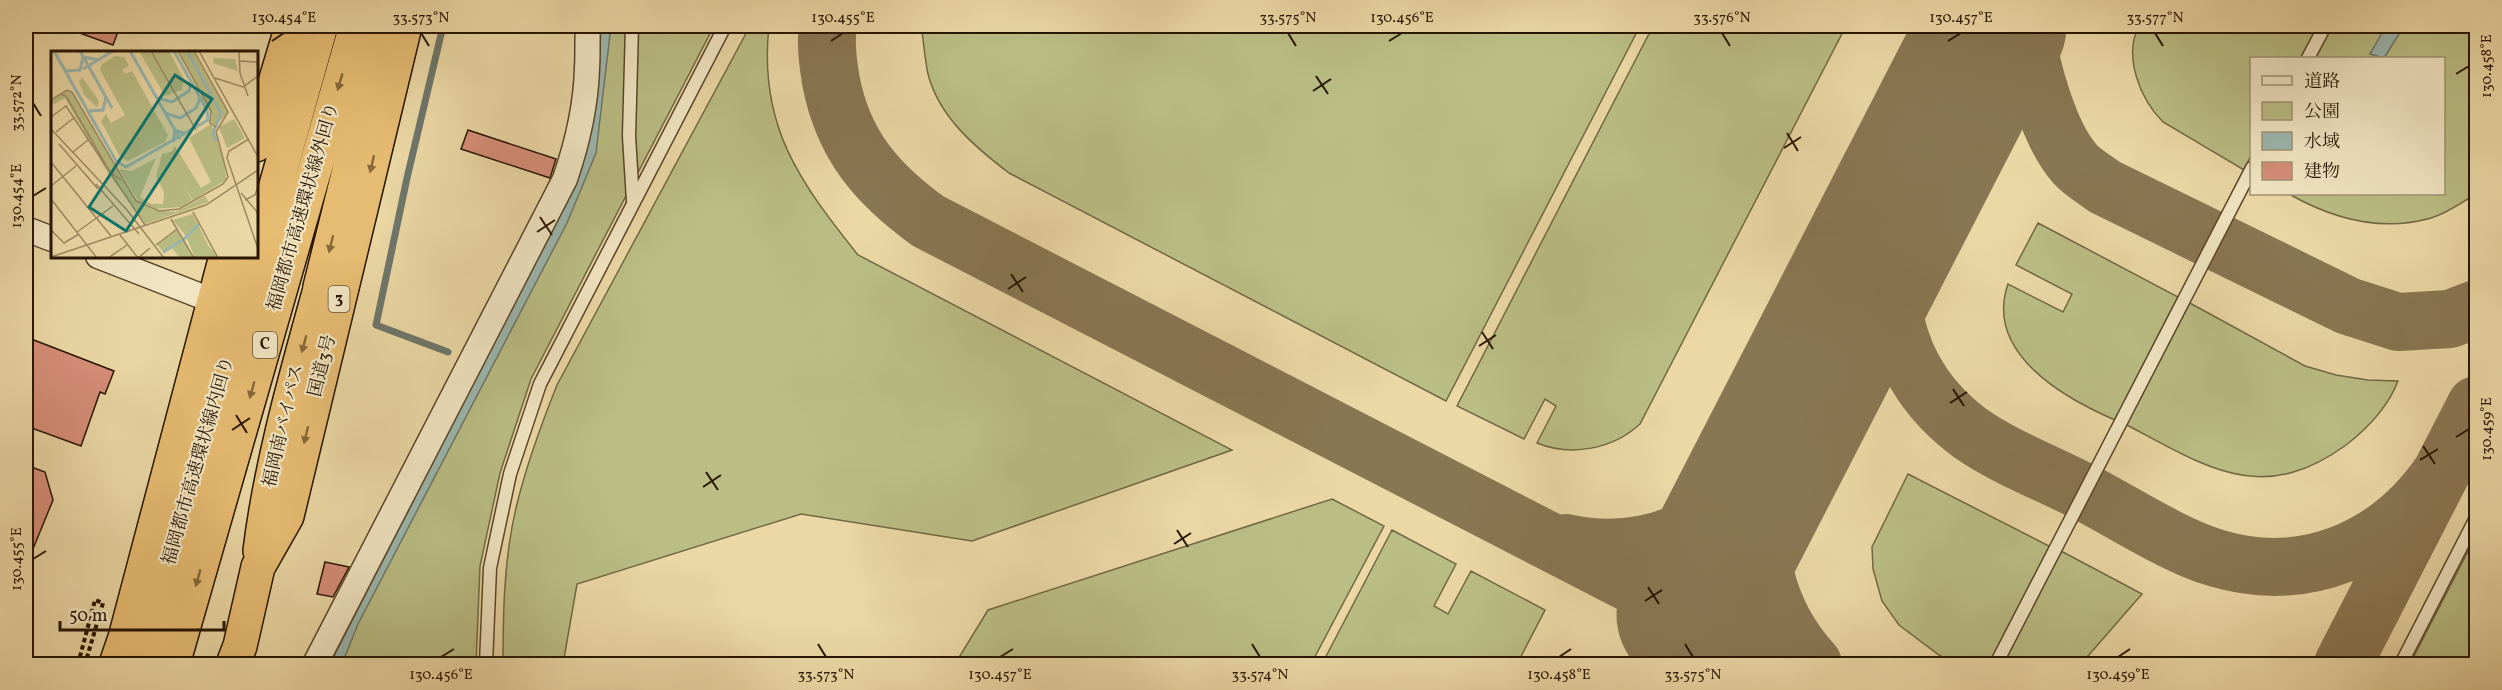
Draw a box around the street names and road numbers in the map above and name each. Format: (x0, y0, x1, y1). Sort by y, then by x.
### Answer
street label: 福岡都市高速環状線外回り (262, 100, 346, 314)
road number: 3 (328, 286, 350, 312)
road number: C (253, 332, 277, 358)
street label: 国道3号 (303, 332, 343, 400)
street label: 福岡都市高速環状線内回り (157, 354, 241, 568)
street label: 福岡南バイパス (258, 362, 310, 490)

